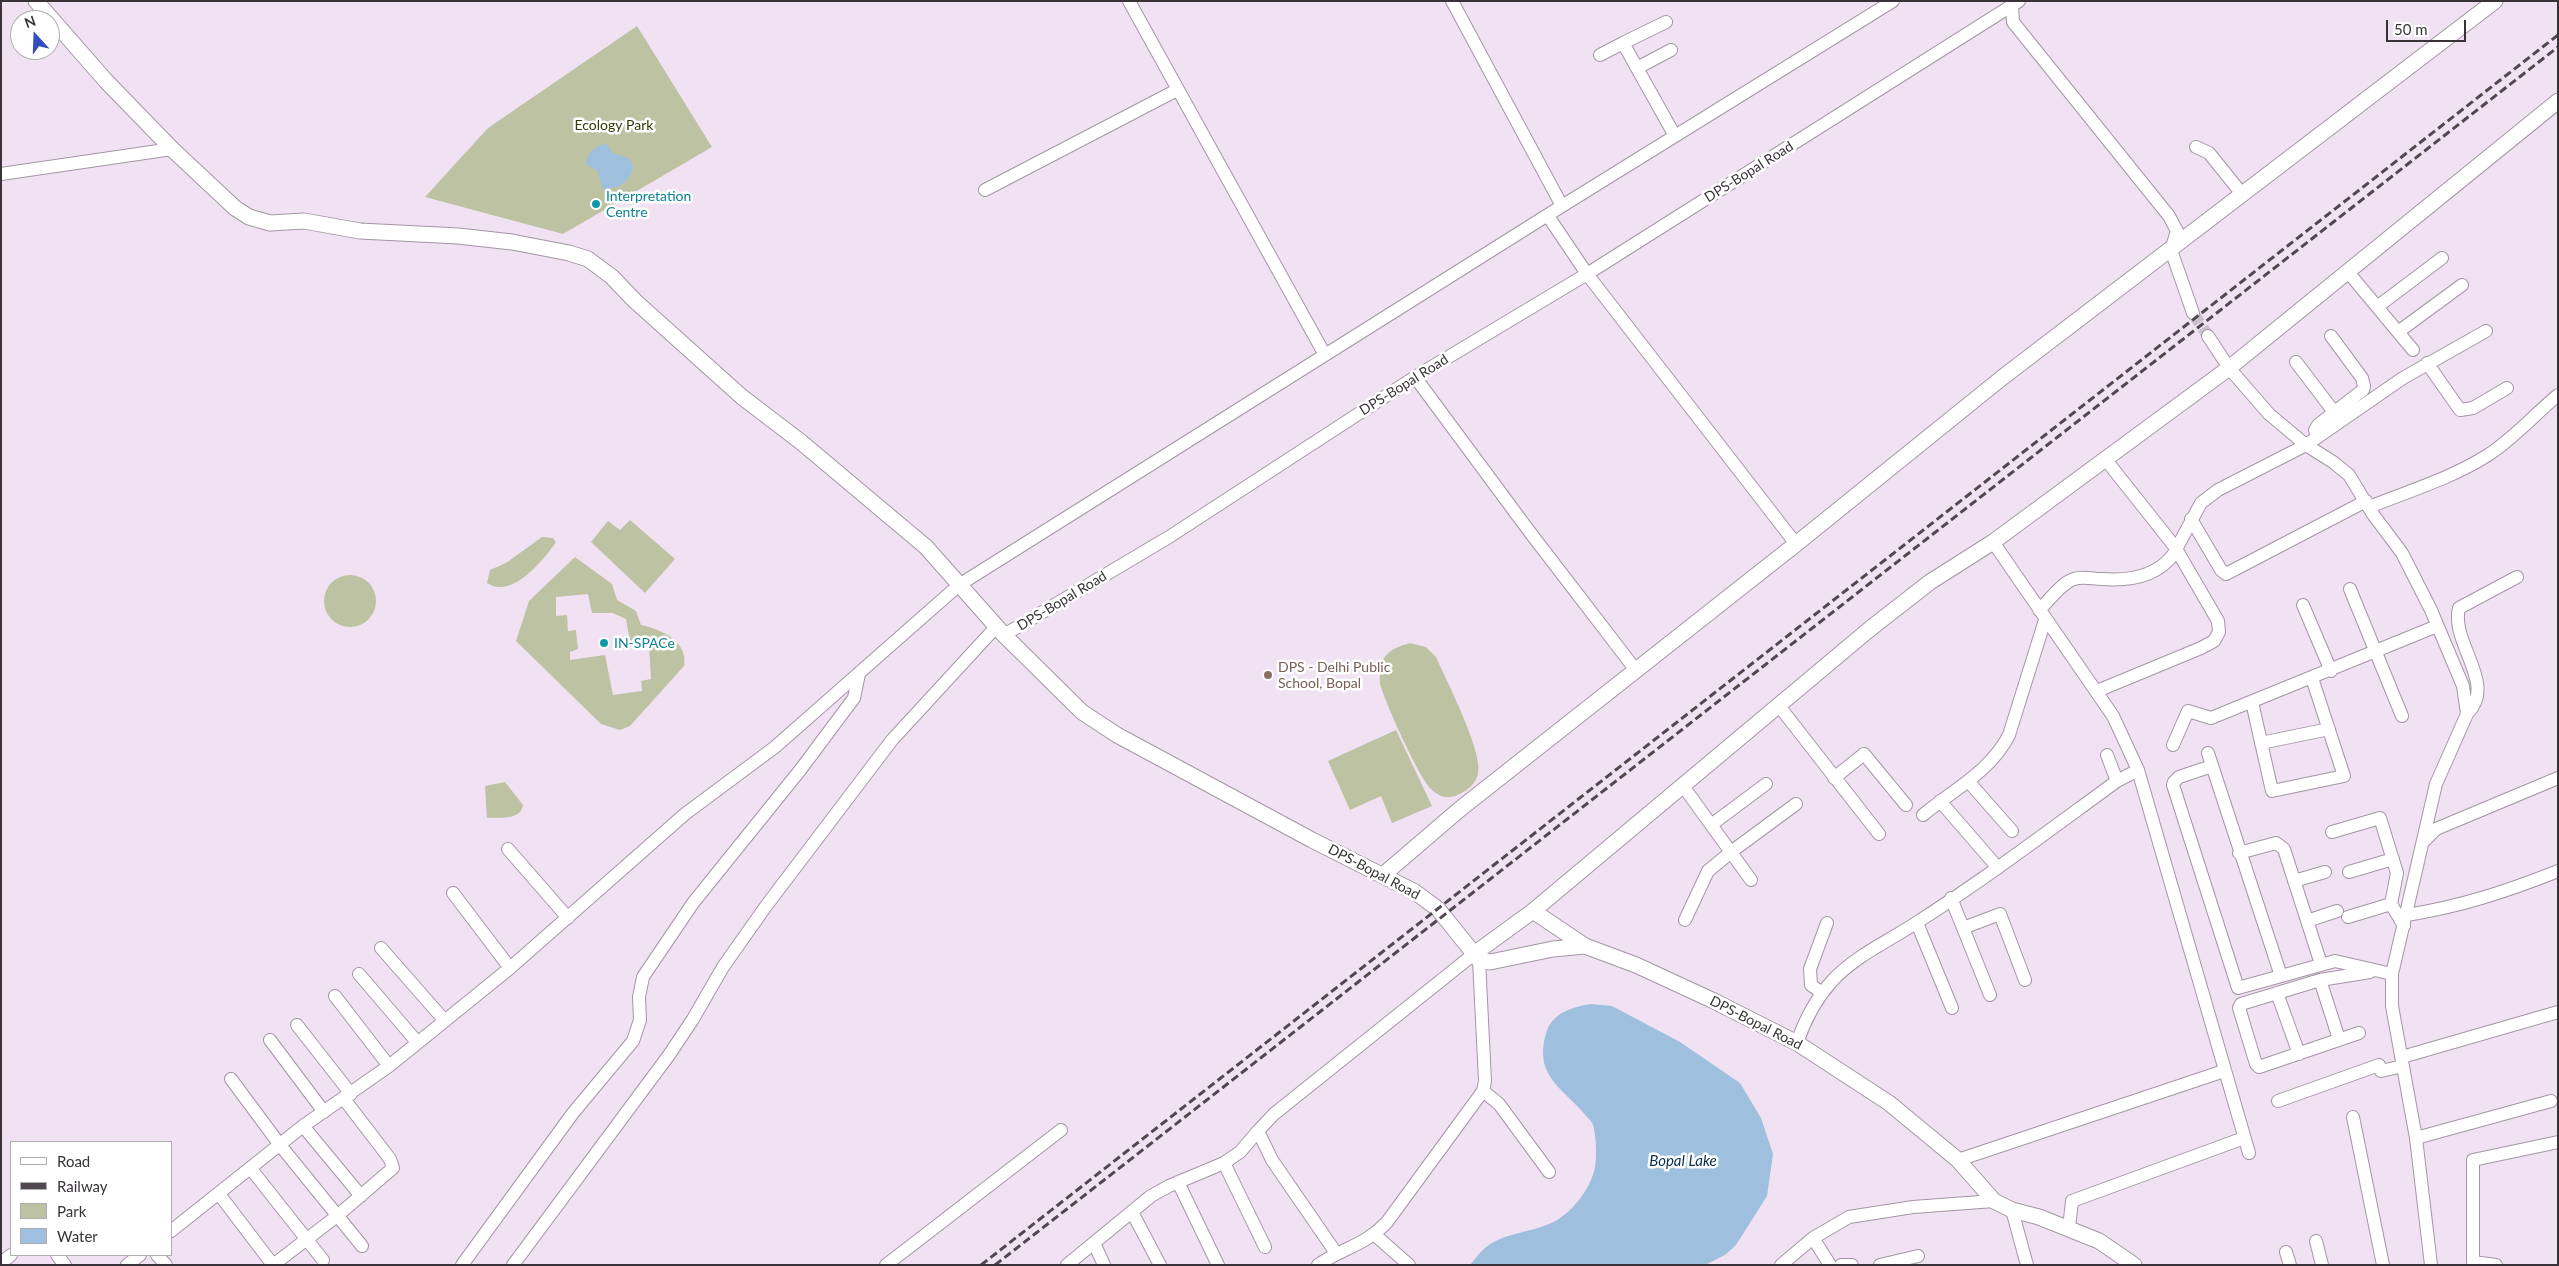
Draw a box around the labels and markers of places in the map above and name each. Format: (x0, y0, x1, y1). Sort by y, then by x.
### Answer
place label: Interpretation Centre (606, 188, 691, 220)
marker: Interpretation Centre (590, 198, 602, 210)
place label: IN-SPACe (614, 635, 675, 651)
marker: IN-SPACe (598, 637, 610, 649)
place label: DPS - Delhi Public School, Bopal (1278, 659, 1390, 692)
marker: DPS - Delhi Public School, Bopal (1262, 669, 1274, 681)

